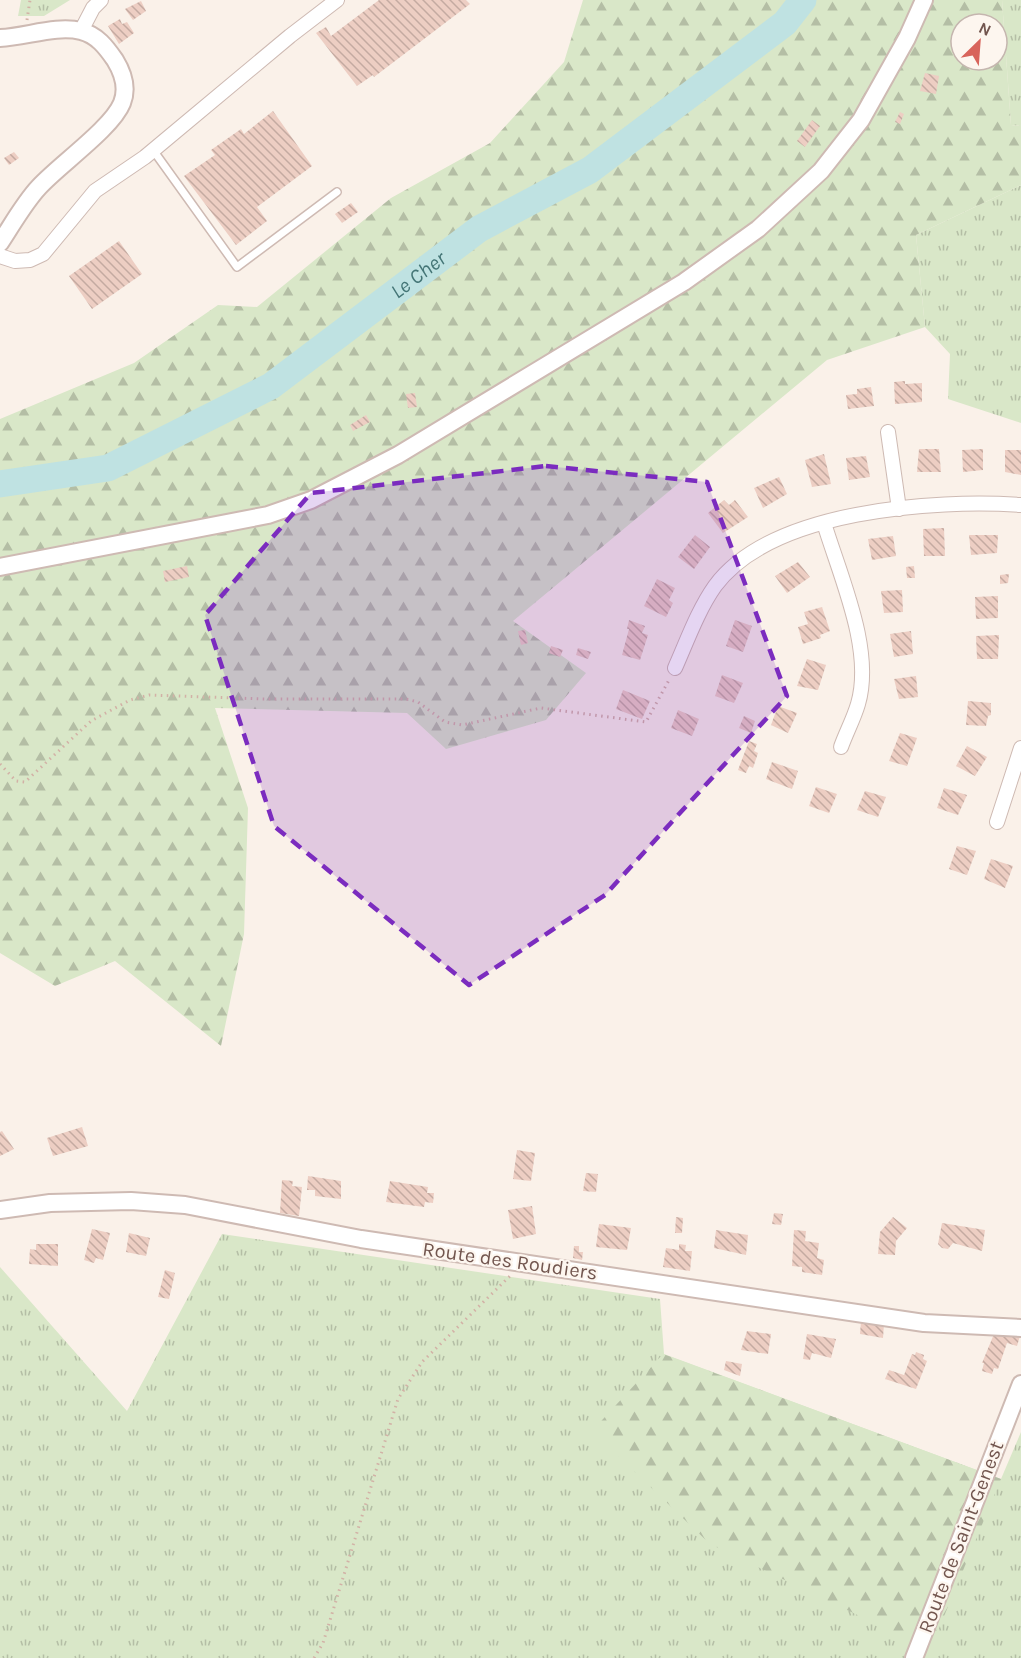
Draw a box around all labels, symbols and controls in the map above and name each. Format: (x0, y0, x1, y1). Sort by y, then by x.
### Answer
north arrow (949, 12, 1009, 72)
text: N (976, 18, 994, 40)
water label: Le Cher (386, 246, 451, 304)
street label: Route des Roudiers (421, 1237, 599, 1285)
street label: Route de Saint-Genest (914, 1437, 1008, 1636)

